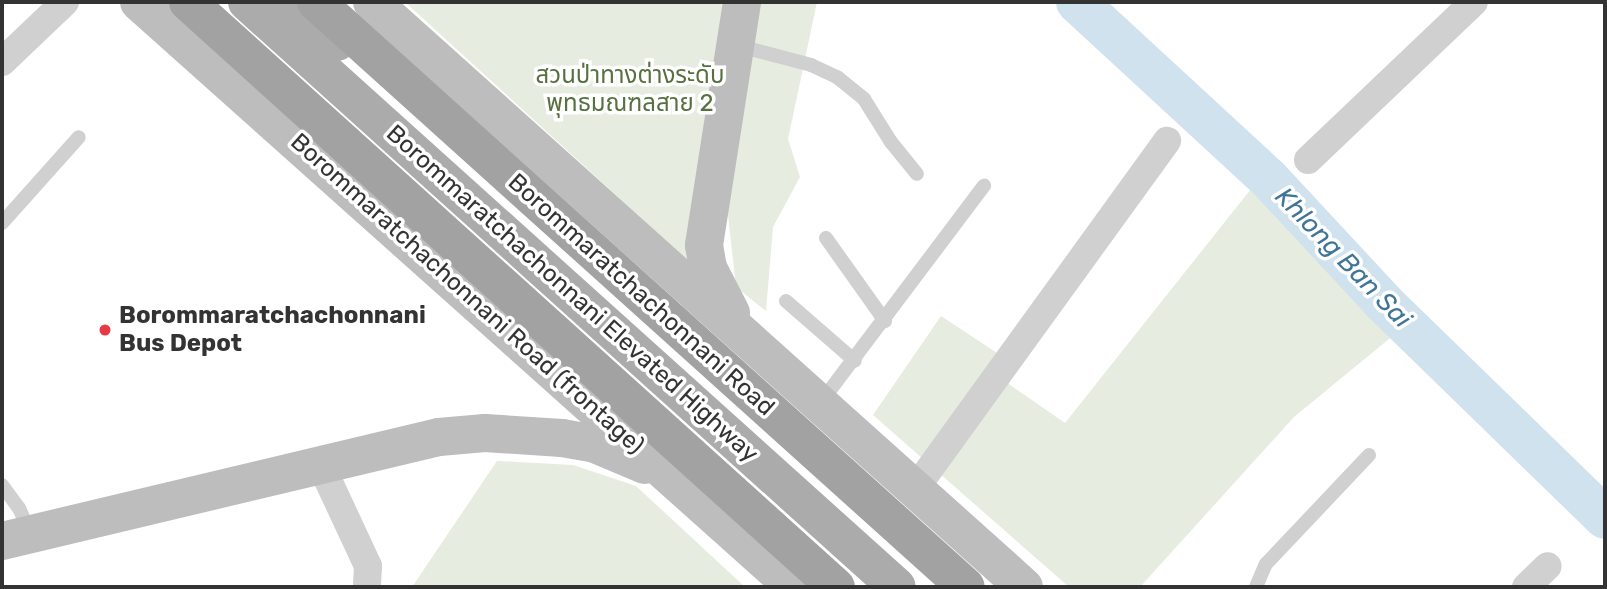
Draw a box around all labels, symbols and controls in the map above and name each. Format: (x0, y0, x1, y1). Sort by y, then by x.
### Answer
park label: สวนป่าทางต่างระดับ พุทธมณฑลสาย 2 (536, 62, 724, 118)
street label: Borommaratchachonnani Elevated Highway (380, 119, 764, 469)
street label: Borommaratchachonnani Road (frontage) (285, 128, 649, 460)
street label: Borommaratchachonnani Road (502, 168, 780, 422)
water label: Khlong Ban Sai (1268, 181, 1418, 335)
place label: Borommaratchachonnani Bus Depot (119, 302, 426, 358)
marker: Borommaratchachonnani Bus Depot (97, 322, 113, 338)

